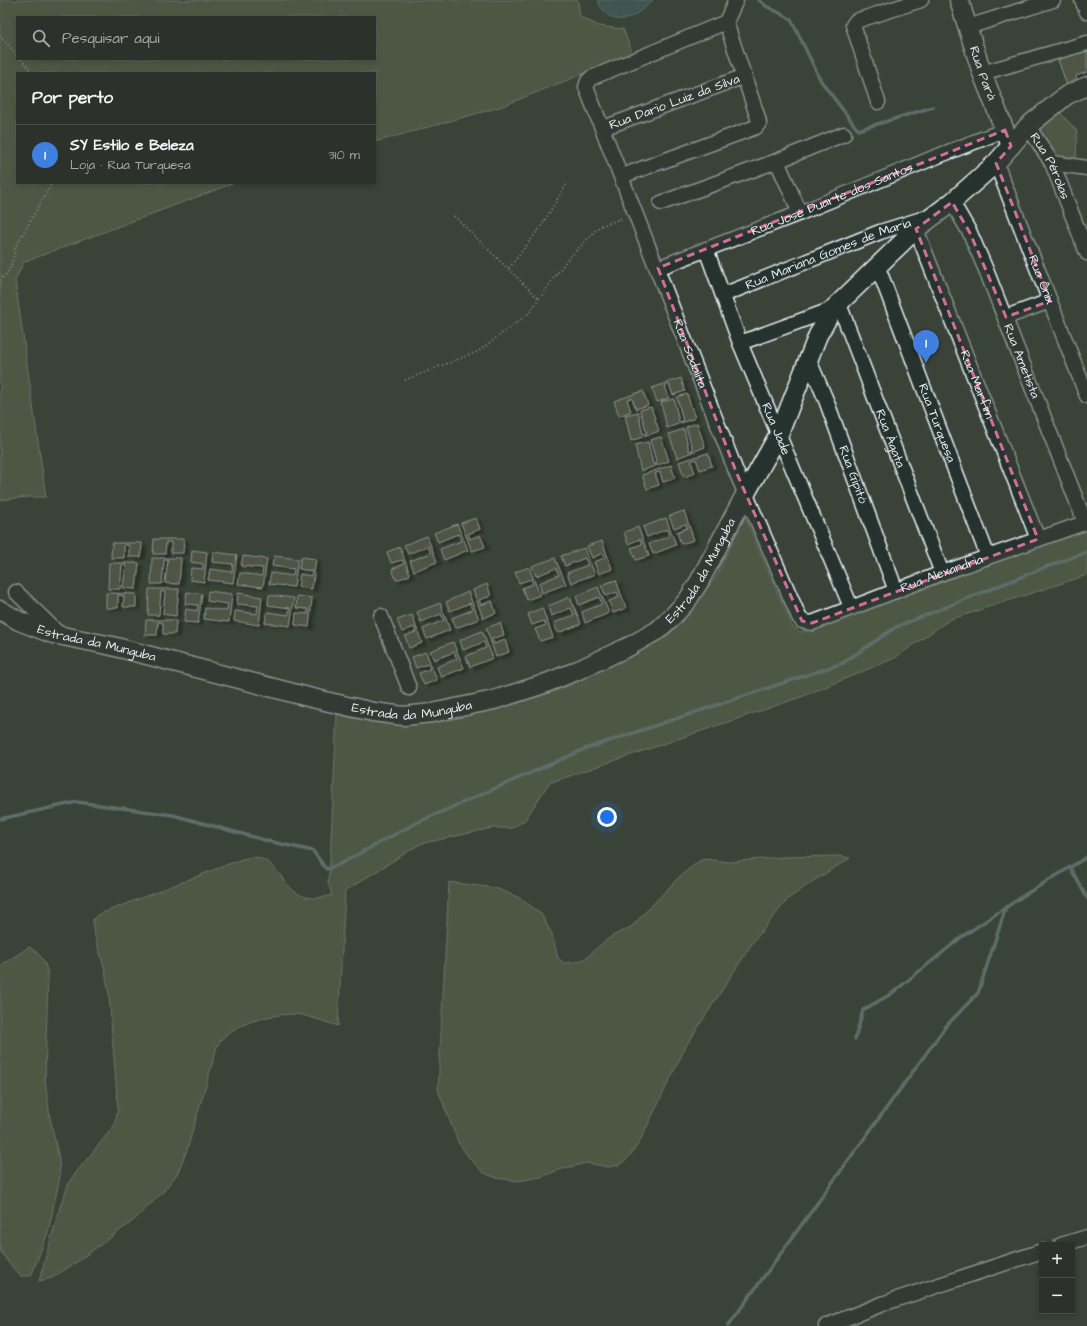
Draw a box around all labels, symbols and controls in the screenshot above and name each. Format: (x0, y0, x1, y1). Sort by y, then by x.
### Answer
search box (16, 16, 376, 60)
icon: search (30, 27, 52, 49)
text: Pesquisar aqui (62, 28, 159, 49)
street label: Rua Pará (965, 44, 1001, 103)
street label: Rua Dario Luiz da Silva (606, 70, 743, 134)
text: Por perto (32, 86, 113, 110)
street label: Rua Pérolas (1026, 129, 1074, 202)
text: SY Estilo e Beleza (70, 135, 194, 156)
text: 1 (44, 146, 46, 164)
text: 310 m (328, 146, 360, 164)
text: Loja · Rua Turquesa (70, 156, 191, 174)
street label: Rua José Duarte dos Santos (748, 158, 916, 240)
street label: Rua Mariana Gomes de Maria (743, 214, 914, 294)
street label: Rua Ônix (1024, 252, 1059, 307)
street label: Rua Sodalita (668, 317, 712, 391)
street label: Rua Ametista (999, 321, 1045, 401)
pin: 1 (913, 330, 939, 363)
street label: Rua Marfim (956, 348, 999, 422)
street label: Rua Turquesa (914, 381, 960, 465)
street label: Rua Jade (757, 400, 795, 458)
street label: Rua Ágata (871, 407, 910, 471)
street label: Rua Gipitó (834, 443, 872, 507)
street label: Estrada da Munguba (661, 515, 740, 628)
street label: Rua Alexandria (898, 550, 986, 597)
street label: Estrada da Munguba (35, 620, 158, 666)
street label: Estrada da Munguba (350, 696, 474, 725)
your location (597, 807, 617, 827)
map controls (1039, 1242, 1075, 1314)
button: + (1039, 1242, 1075, 1278)
button: − (1039, 1278, 1075, 1314)

